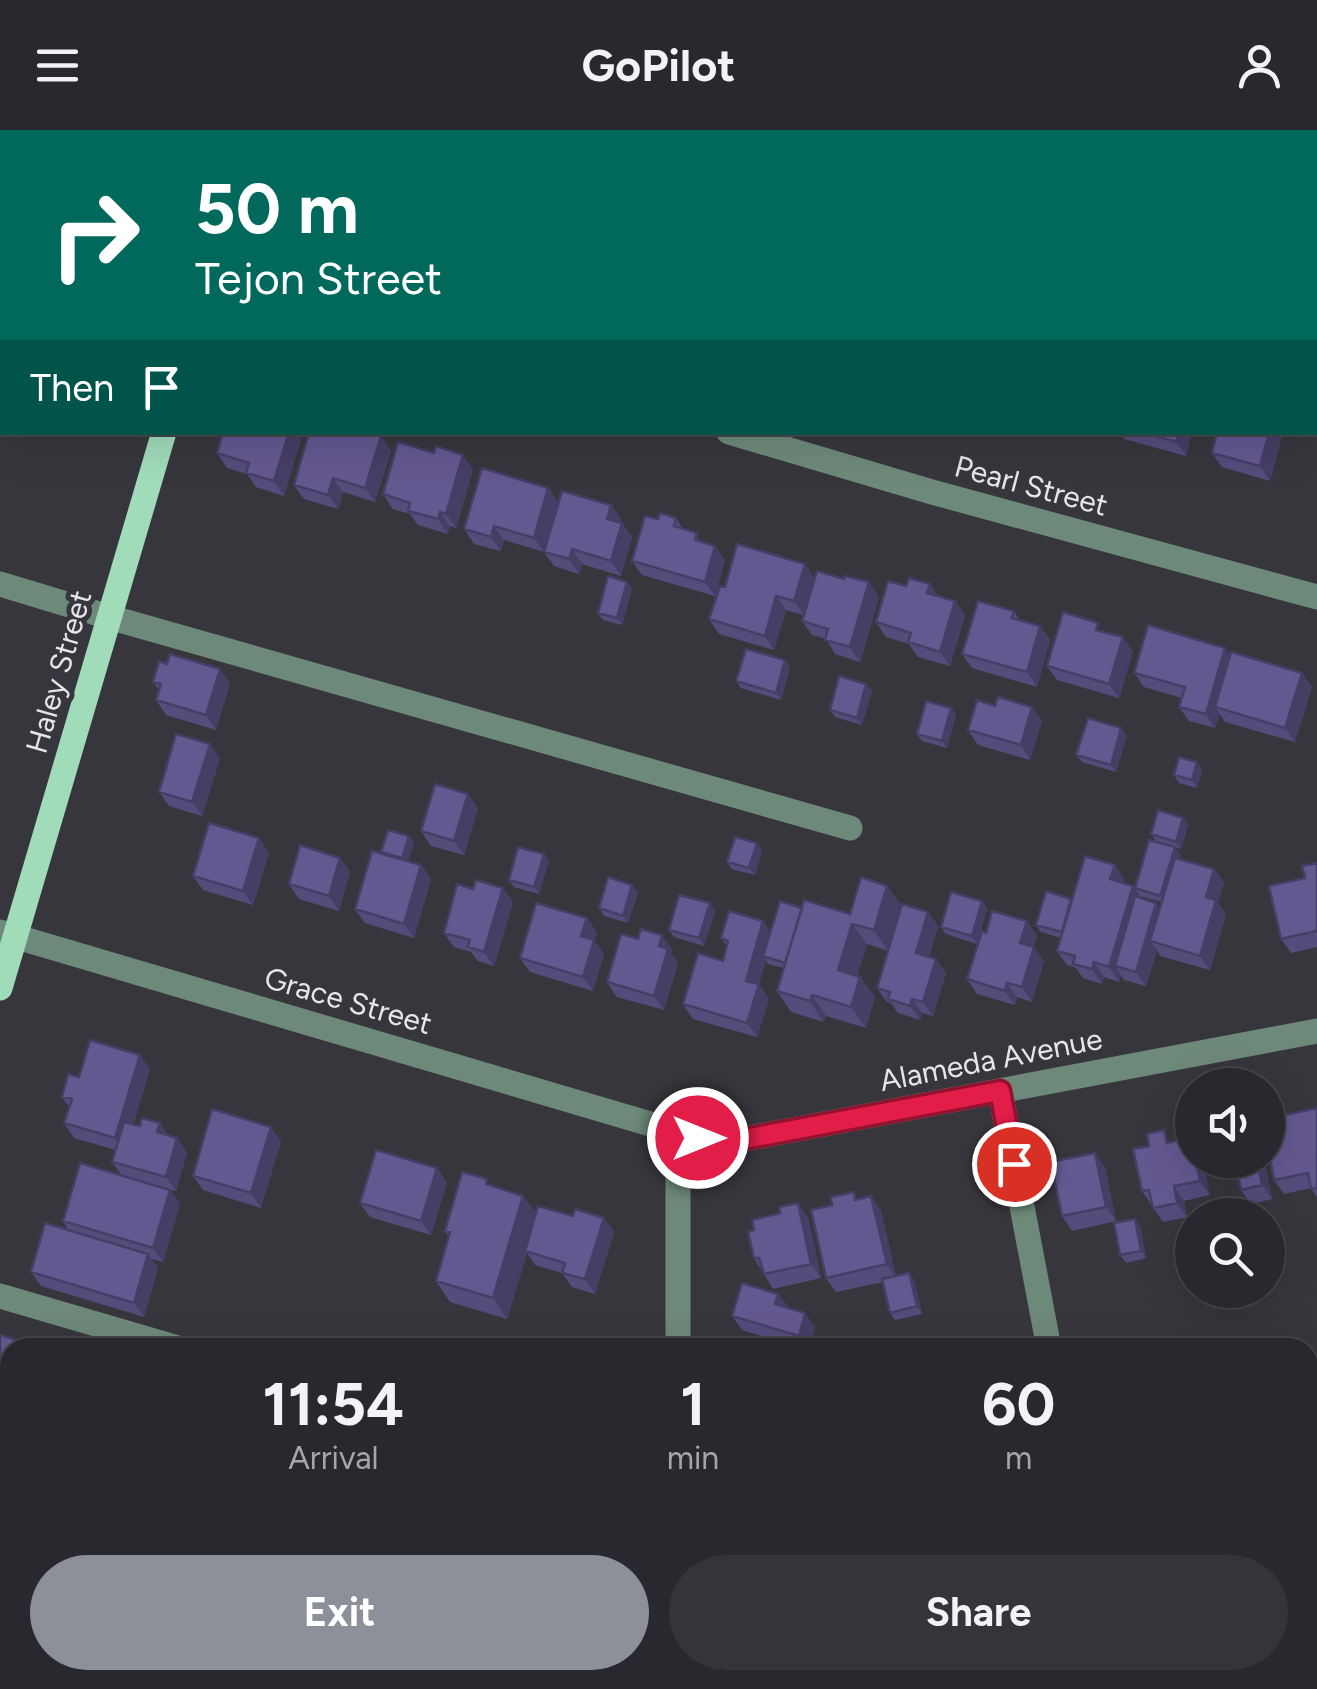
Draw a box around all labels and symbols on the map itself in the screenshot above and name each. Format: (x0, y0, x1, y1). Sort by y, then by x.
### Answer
street label: Pearl Street (951, 447, 1112, 524)
street label: Haley Street (18, 586, 99, 758)
street label: Grace Street (260, 959, 436, 1042)
street label: Alameda Avenue (877, 1020, 1105, 1099)
position arrow (646, 1086, 750, 1190)
pin (972, 1122, 1057, 1207)

